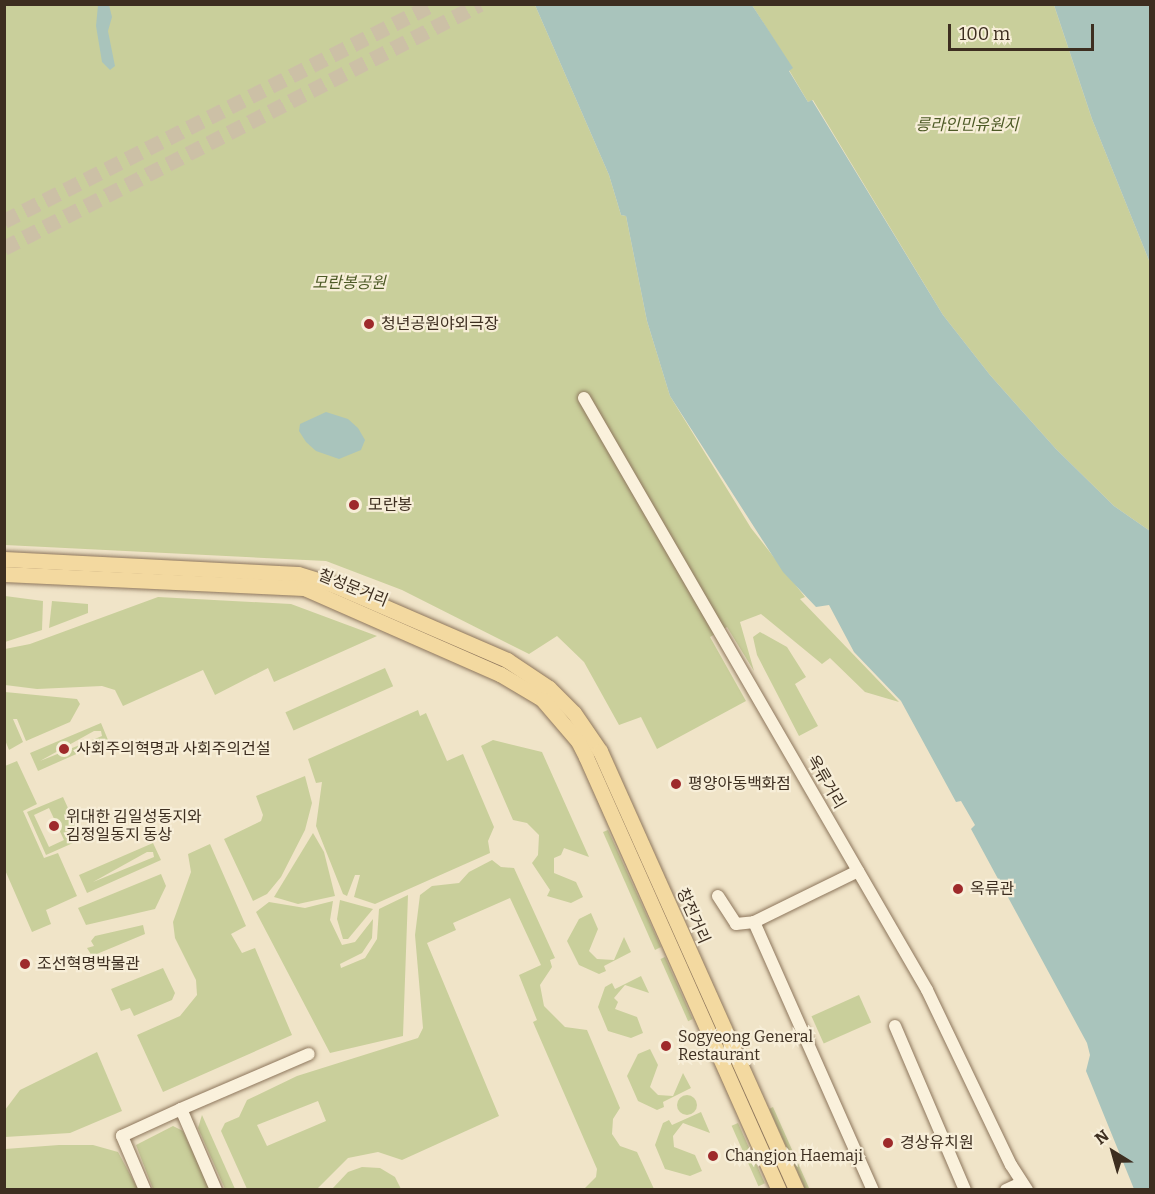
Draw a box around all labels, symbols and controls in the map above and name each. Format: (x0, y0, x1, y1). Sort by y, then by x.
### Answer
scale bar (951, 12, 1096, 50)
text: 100 m (959, 23, 1010, 45)
park label: 릉라인민유원지 (915, 115, 1019, 135)
park label: 모란봉공원 (312, 273, 386, 293)
place label: 청년공원야외극장 (381, 314, 499, 334)
marker: 청년공원야외극장 (362, 317, 376, 331)
place label: 모란봉 (368, 495, 412, 515)
marker: 모란봉 (345, 496, 363, 514)
street label: 칠성문거리 (315, 565, 391, 611)
place label: 사회주의혁명과 사회주의건설 (76, 739, 271, 759)
marker: 사회주의혁명과 사회주의건설 (57, 742, 71, 756)
street label: 옥류거리 (803, 752, 849, 812)
place label: 평양아동백화점 (688, 774, 791, 794)
marker: 평양아동백화점 (669, 777, 683, 791)
place label: 위대한 김일성동지와 김정일동지 동상 (66, 807, 202, 845)
marker: 위대한 김일성동지와 김정일동지 동상 (47, 819, 61, 833)
place label: 옥류관 (970, 879, 1014, 899)
marker: 옥류관 (951, 882, 965, 896)
street label: 창전거리 (672, 885, 714, 947)
place label: 조선혁명박물관 (37, 954, 140, 974)
marker: 조선혁명박물관 (18, 957, 32, 971)
place label: Sogyeong General Restaurant (678, 1027, 813, 1065)
marker: Sogyeong General Restaurant (659, 1039, 673, 1053)
north arrow (1083, 1122, 1143, 1182)
text: N (1091, 1126, 1113, 1149)
place label: 경상유치원 (900, 1133, 974, 1153)
marker: 경상유치원 (881, 1136, 895, 1150)
place label: Changjon Haemaji (725, 1146, 863, 1166)
marker: Changjon Haemaji (706, 1149, 720, 1163)

